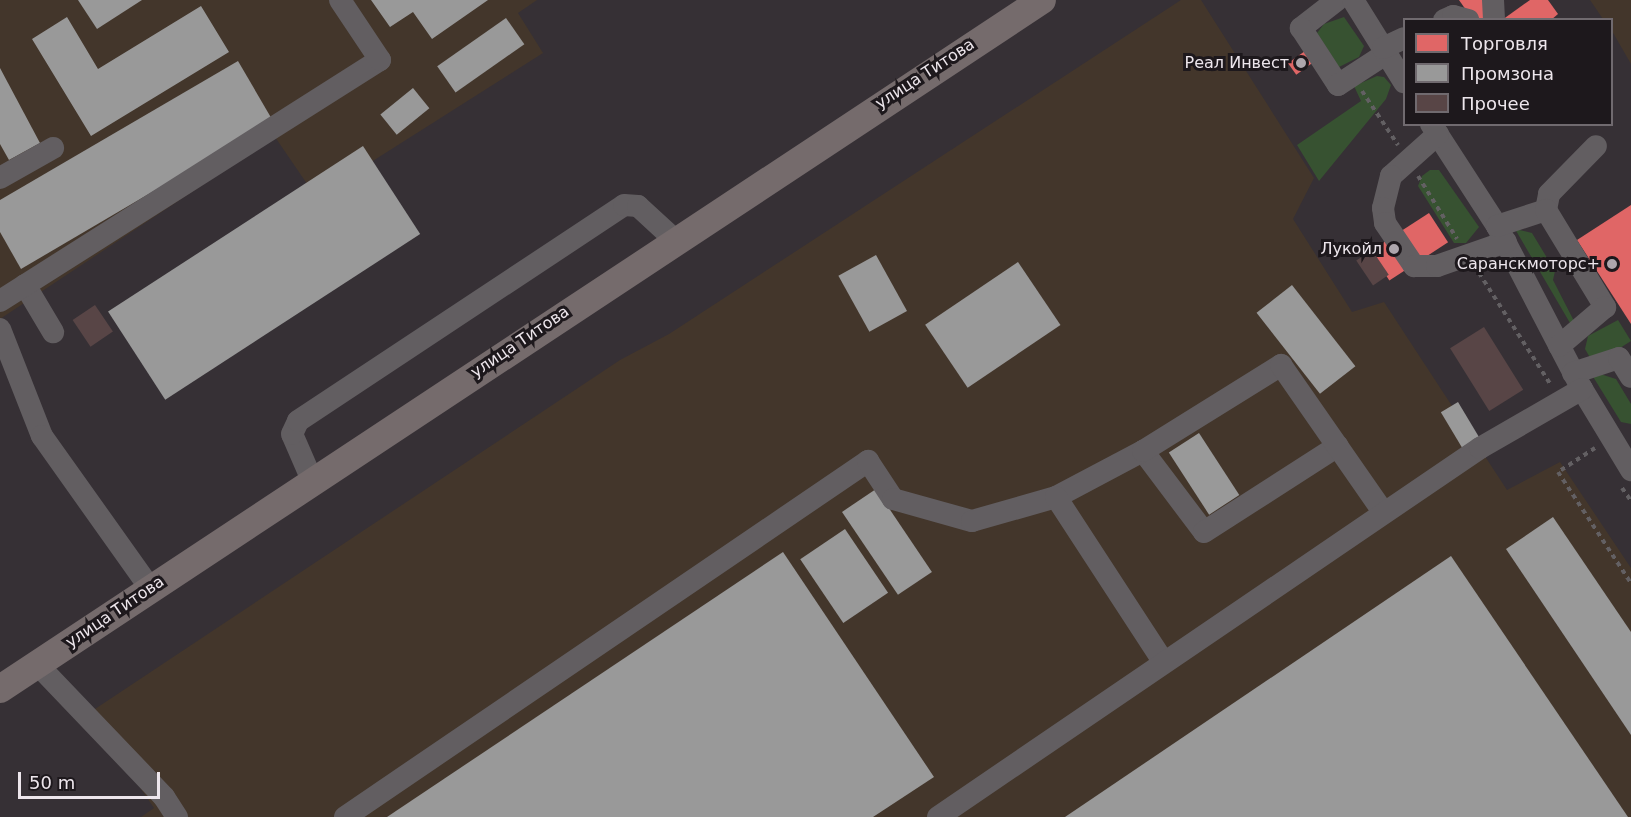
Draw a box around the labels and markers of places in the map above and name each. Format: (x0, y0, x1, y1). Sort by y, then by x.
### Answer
place label: Реал Инвест (1185, 53, 1289, 73)
marker: Реал Инвест (1294, 56, 1308, 70)
place label: Лукойл (1320, 239, 1382, 259)
marker: Лукойл (1387, 242, 1401, 256)
place label: Саранскмоторс+ (1457, 254, 1600, 274)
marker: Саранскмоторс+ (1605, 257, 1619, 271)

